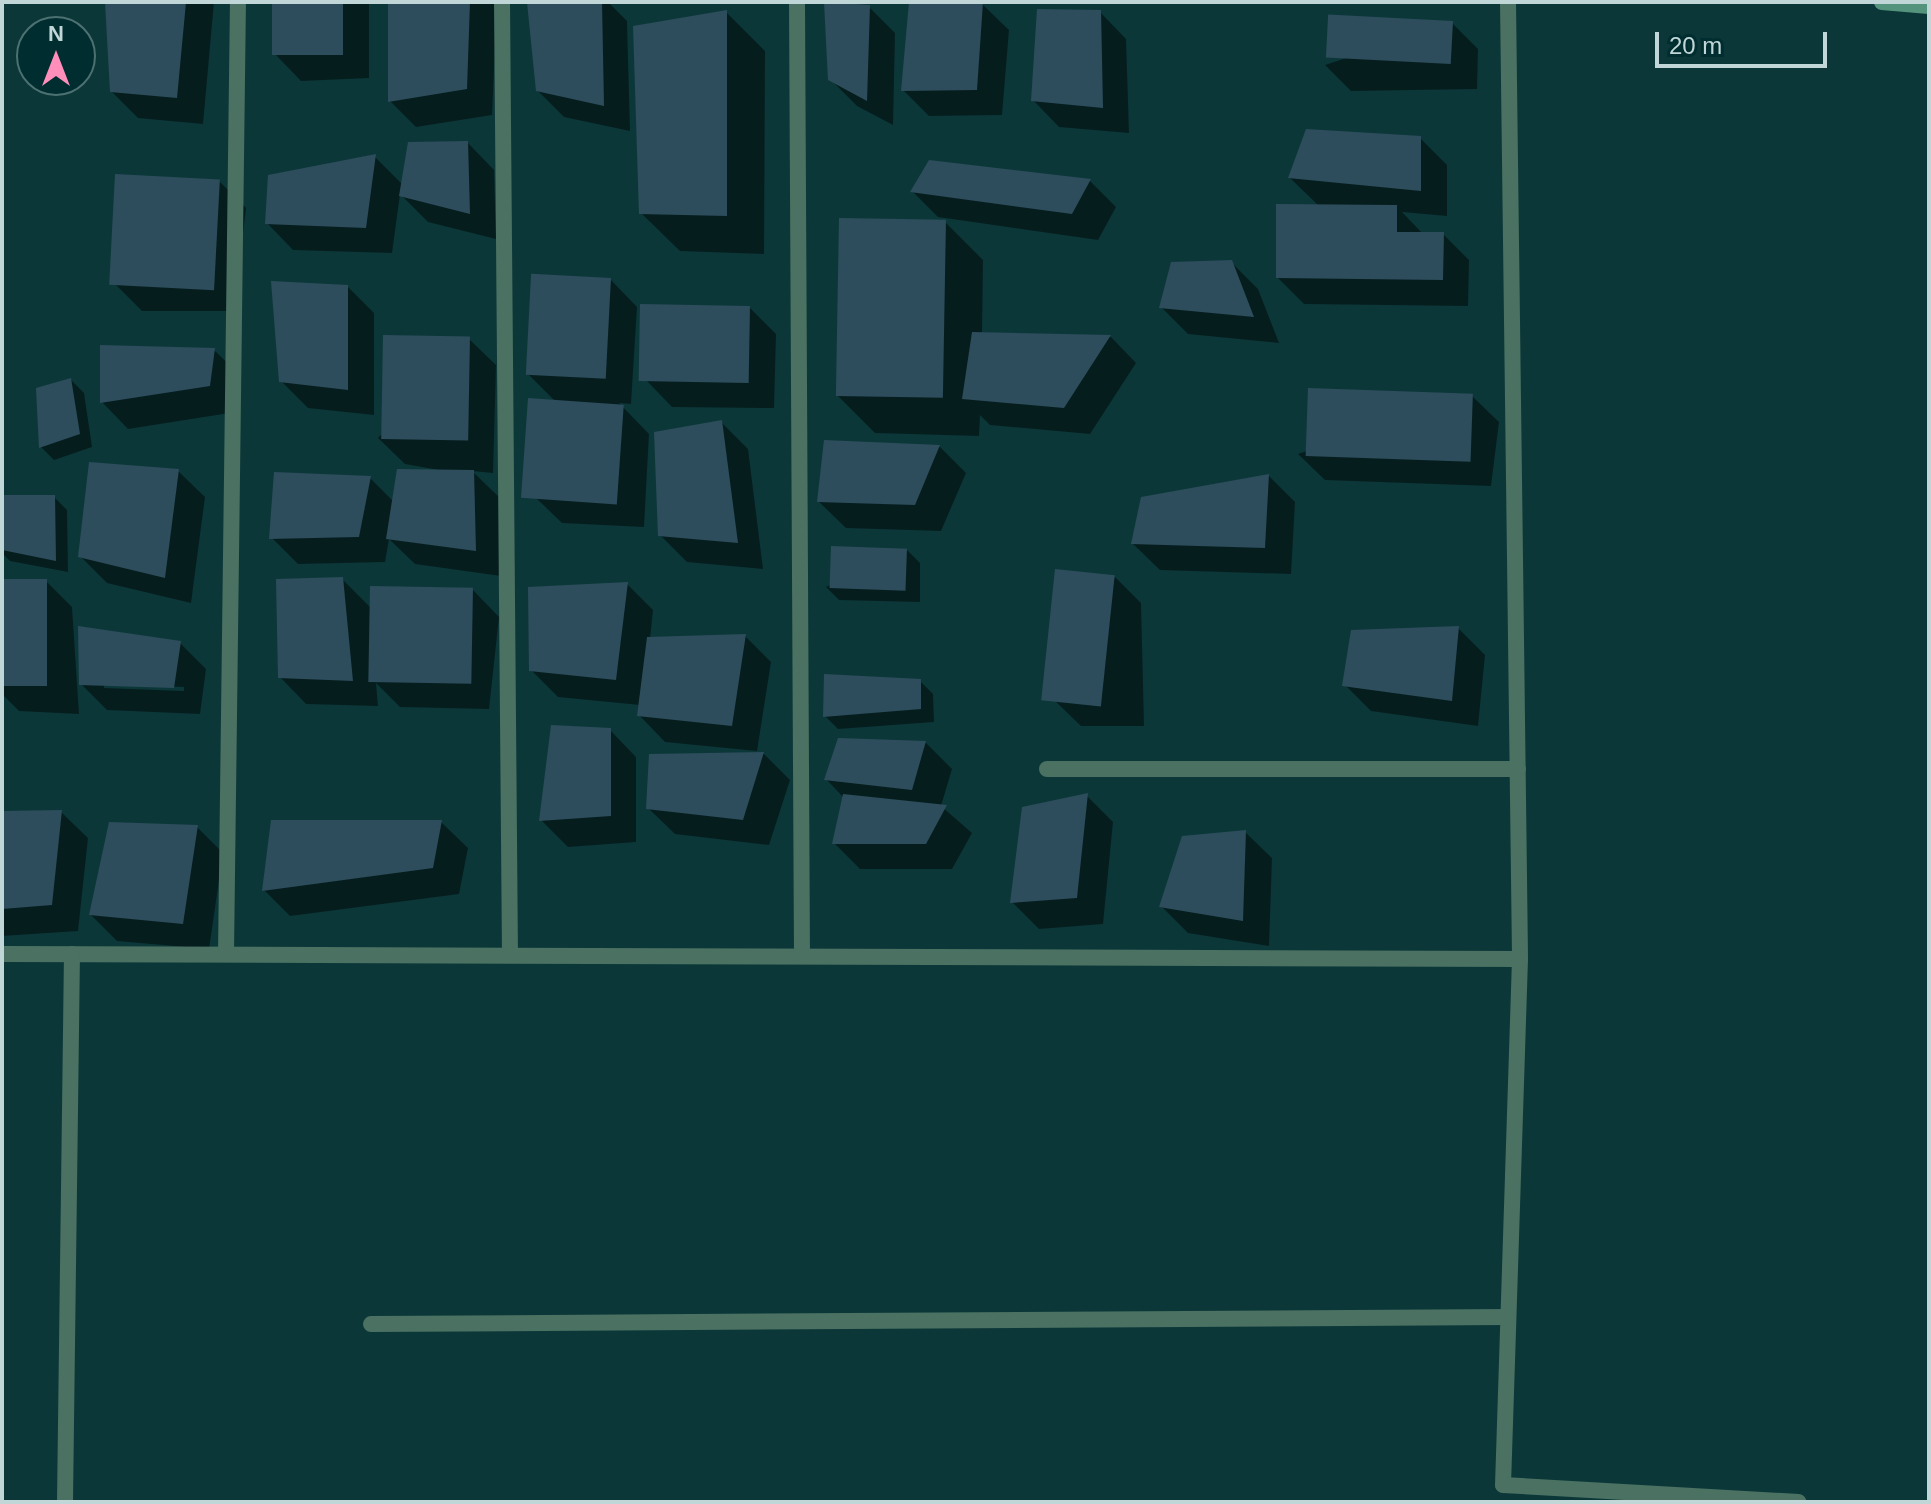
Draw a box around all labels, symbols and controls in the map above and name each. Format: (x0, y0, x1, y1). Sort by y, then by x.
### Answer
north arrow (16, 16, 96, 96)
scale bar (1659, 16, 1831, 66)
text: N (48, 21, 64, 46)
text: 20 m (1669, 32, 1722, 59)

